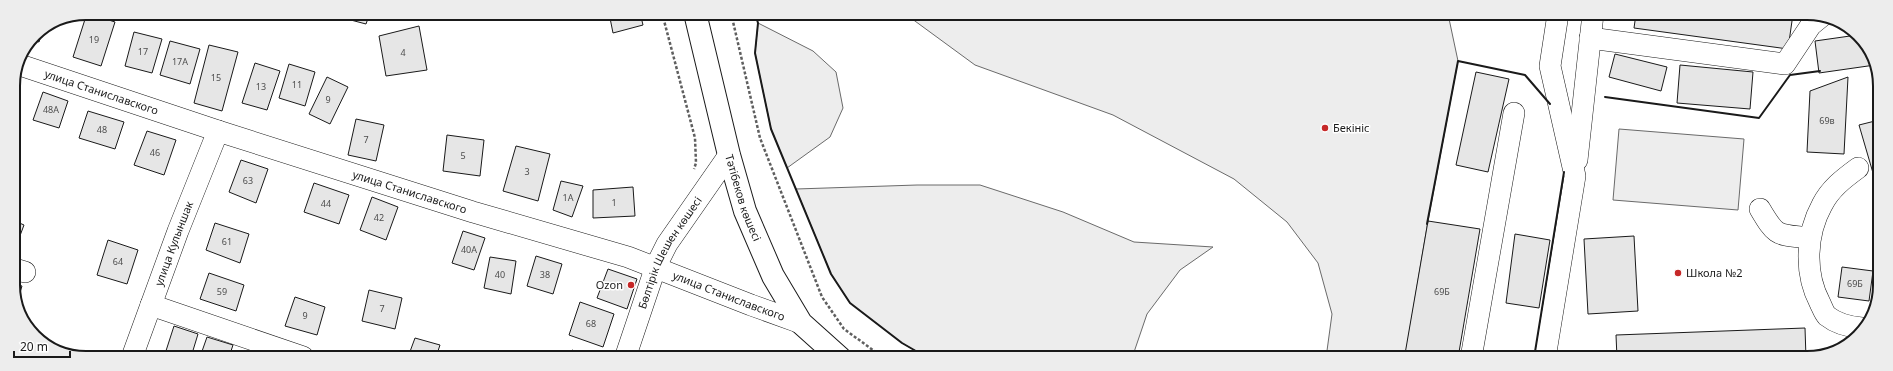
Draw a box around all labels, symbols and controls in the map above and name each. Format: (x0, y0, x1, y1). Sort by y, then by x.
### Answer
house number: 19 (89, 33, 99, 46)
house number: 17 (138, 45, 148, 58)
house number: 4 (400, 46, 406, 59)
house number: 17А (172, 55, 188, 68)
street label: улица Станиславского (43, 66, 160, 118)
house number: 15 (211, 71, 221, 84)
house number: 11 (292, 78, 302, 91)
house number: 13 (256, 80, 266, 93)
house number: 9 (325, 93, 331, 106)
house number: 48А (43, 103, 59, 116)
house number: 69в (1819, 114, 1835, 127)
place label: Бекініс (1333, 120, 1370, 135)
house number: 48 (97, 123, 107, 136)
marker: Бекініс (1320, 123, 1330, 133)
house number: 7 (363, 133, 369, 146)
house number: 46 (150, 146, 160, 159)
house number: 5 (460, 149, 466, 162)
street label: Тәтібеков көшесі (722, 153, 765, 243)
house number: 3 (524, 165, 530, 178)
street label: улица Станиславского (351, 166, 469, 217)
house number: 63 (243, 174, 253, 187)
house number: 1А (563, 191, 574, 204)
street label: Бөлтірік Шешен көшесі (634, 193, 705, 311)
house number: 1 (611, 196, 617, 209)
house number: 44 (321, 197, 331, 210)
street label: улица Кулыншак (151, 199, 196, 288)
house number: 42 (374, 211, 384, 224)
house number: 61 (222, 235, 232, 248)
house number: 40А (461, 243, 477, 256)
house number: 64 (113, 255, 123, 268)
place label: Школа №2 (1686, 265, 1743, 280)
street label: улица Станиславского (671, 267, 787, 324)
house number: 40 (495, 268, 505, 281)
house number: 38 (540, 268, 550, 281)
marker: Школа №2 (1673, 268, 1683, 278)
place label: Ozon (596, 277, 623, 292)
house number: 69Б (1847, 277, 1863, 290)
marker: Ozon (626, 280, 636, 290)
house number: 59 (217, 285, 227, 298)
house number: 69Б (1434, 285, 1450, 298)
house number: 7 (379, 302, 385, 315)
house number: 9 (302, 309, 308, 322)
house number: 68 (586, 317, 596, 330)
scale bar (14, 333, 70, 359)
text: 20 m (20, 338, 48, 355)

